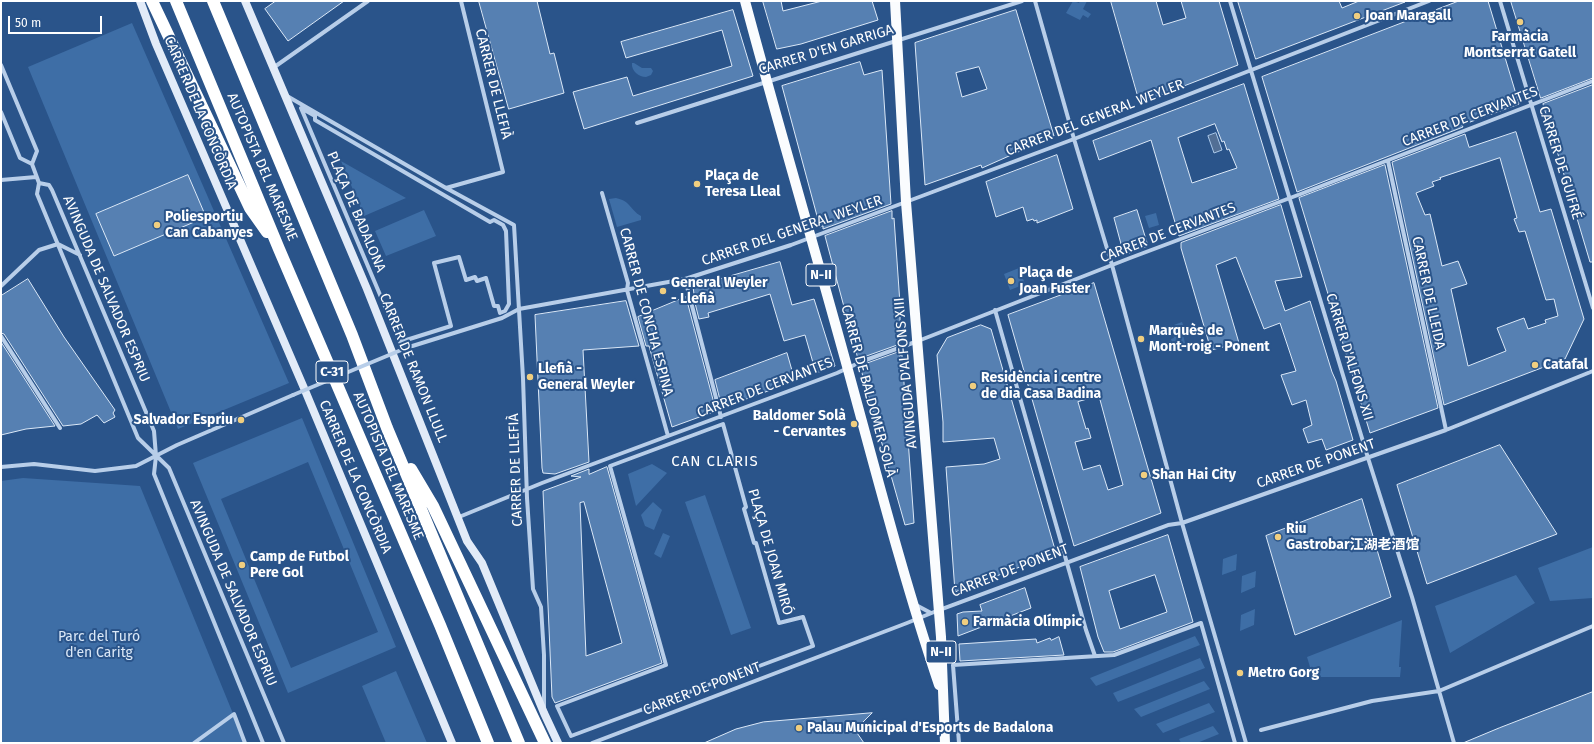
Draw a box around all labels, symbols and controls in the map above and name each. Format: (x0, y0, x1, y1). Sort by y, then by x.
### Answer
scale bar (10, 8, 104, 34)
place label: Joan Maragall (1365, 8, 1451, 24)
marker: Joan Maragall (1352, 11, 1362, 21)
text: 50 m (15, 16, 41, 30)
marker: Farmàcia Montserrat Gatell (1515, 17, 1525, 27)
street label: CARRER D'EN GARRIGA (757, 21, 895, 79)
street label: CARRER DE LLEFIÀ (471, 27, 515, 141)
place label: Farmàcia Montserrat Gatell (1464, 29, 1576, 62)
street label: CARRER DE LA CONCÒRDIA (160, 34, 240, 192)
street label: CARRER DEL GENERAL WEYLER (1003, 76, 1187, 160)
street label: CARRER DE CERVANTES (1400, 83, 1540, 151)
street label: AUTOPISTA DEL MARESME (223, 90, 301, 244)
street label: CARRER DE GUIFRÉ (1535, 104, 1585, 222)
street label: PLAÇA DE BADALONA (323, 149, 389, 275)
place label: Plaça de Teresa Lleal (705, 168, 780, 200)
marker: Plaça de Teresa Lleal (692, 179, 702, 189)
street label: CARRER DEL GENERAL WEYLER (700, 192, 884, 270)
street label: AVINGUDA DE SALVADOR ESPRIU (59, 193, 153, 385)
street label: CARRER DE CERVANTES (1098, 199, 1238, 267)
place label: Poliesportiu Can Cabanyes (165, 209, 253, 242)
marker: Poliesportiu Can Cabanyes (152, 220, 162, 230)
street label: CARRER DE CONCHA ESPINA (615, 226, 677, 398)
street label: CARRER DE LLEIDA (1408, 235, 1448, 351)
road number: N-II (806, 264, 836, 286)
place label: Plaça de Joan Fuster (1019, 265, 1090, 298)
place label: General Weyler - Llefià (671, 275, 768, 308)
marker: Plaça de Joan Fuster (1006, 276, 1016, 286)
marker: General Weyler - Llefià (658, 286, 668, 296)
street label: CARRER DE RAMON LLULL (375, 291, 451, 445)
street label: CARRER D'ALFONS XII (1322, 291, 1376, 423)
street label: AVINGUDA D'ALFONS XIII (891, 297, 921, 449)
street label: CARRER DE BALDOMER SOLÀ (837, 303, 899, 479)
place label: Marquès de Mont-roig - Ponent (1149, 323, 1270, 356)
marker: Marquès de Mont-roig - Ponent (1136, 334, 1146, 344)
street label: CARRER DE CERVANTES (695, 354, 835, 422)
place label: Catafal (1543, 357, 1588, 373)
marker: Catafal (1530, 360, 1540, 370)
road number: C-31 (316, 361, 348, 383)
place label: Llefià - General Weyler (538, 361, 635, 394)
place label: Residència i centre de dia Casa Badina (981, 370, 1102, 402)
marker: Llefià - General Weyler (525, 372, 535, 382)
marker: Residència i centre de dia Casa Badina (968, 381, 978, 391)
street label: AUTOPISTA DEL MARESME (349, 389, 427, 543)
street label: CARRER DE LA CONCÒRDIA (315, 398, 395, 556)
place label: Baldomer Solà - Cervantes (753, 408, 846, 440)
place label: Salvador Espriu (133, 412, 233, 428)
street label: CARRER DE LLEFIÀ (506, 413, 526, 527)
marker: Salvador Espriu (236, 415, 246, 425)
marker: Baldomer Solà - Cervantes (849, 419, 859, 429)
street label: CARRER DE PONENT (1254, 436, 1378, 492)
district label: CAN CLARIS (671, 453, 759, 471)
place label: Shan Hai City (1152, 467, 1236, 483)
marker: Shan Hai City (1139, 470, 1149, 480)
street label: PLAÇA DE JOAN MIRÓ (744, 487, 796, 617)
street label: AVINGUDA DE SALVADOR ESPRIU (186, 497, 280, 689)
place label: Riu Gastrobar江湖老酒馆 (1286, 521, 1420, 554)
marker: Riu Gastrobar江湖老酒馆 (1273, 532, 1283, 542)
street label: CARRER DE PONENT (949, 541, 1071, 601)
place label: Camp de Futbol Pere Gol (250, 549, 349, 582)
marker: Camp de Futbol Pere Gol (237, 560, 247, 570)
place label: Farmàcia Olímpic (973, 614, 1082, 630)
marker: Farmàcia Olímpic (960, 617, 970, 627)
park label: Parc del Turó d'en Caritg (58, 629, 140, 662)
road number: N-II (926, 641, 956, 663)
street label: CARRER DE PONENT (641, 659, 763, 719)
place label: Metro Gorg (1248, 665, 1319, 681)
marker: Metro Gorg (1235, 668, 1245, 678)
place label: Palau Municipal d'Esports de Badalona (807, 720, 1053, 736)
marker: Palau Municipal d'Esports de Badalona (794, 723, 804, 733)

